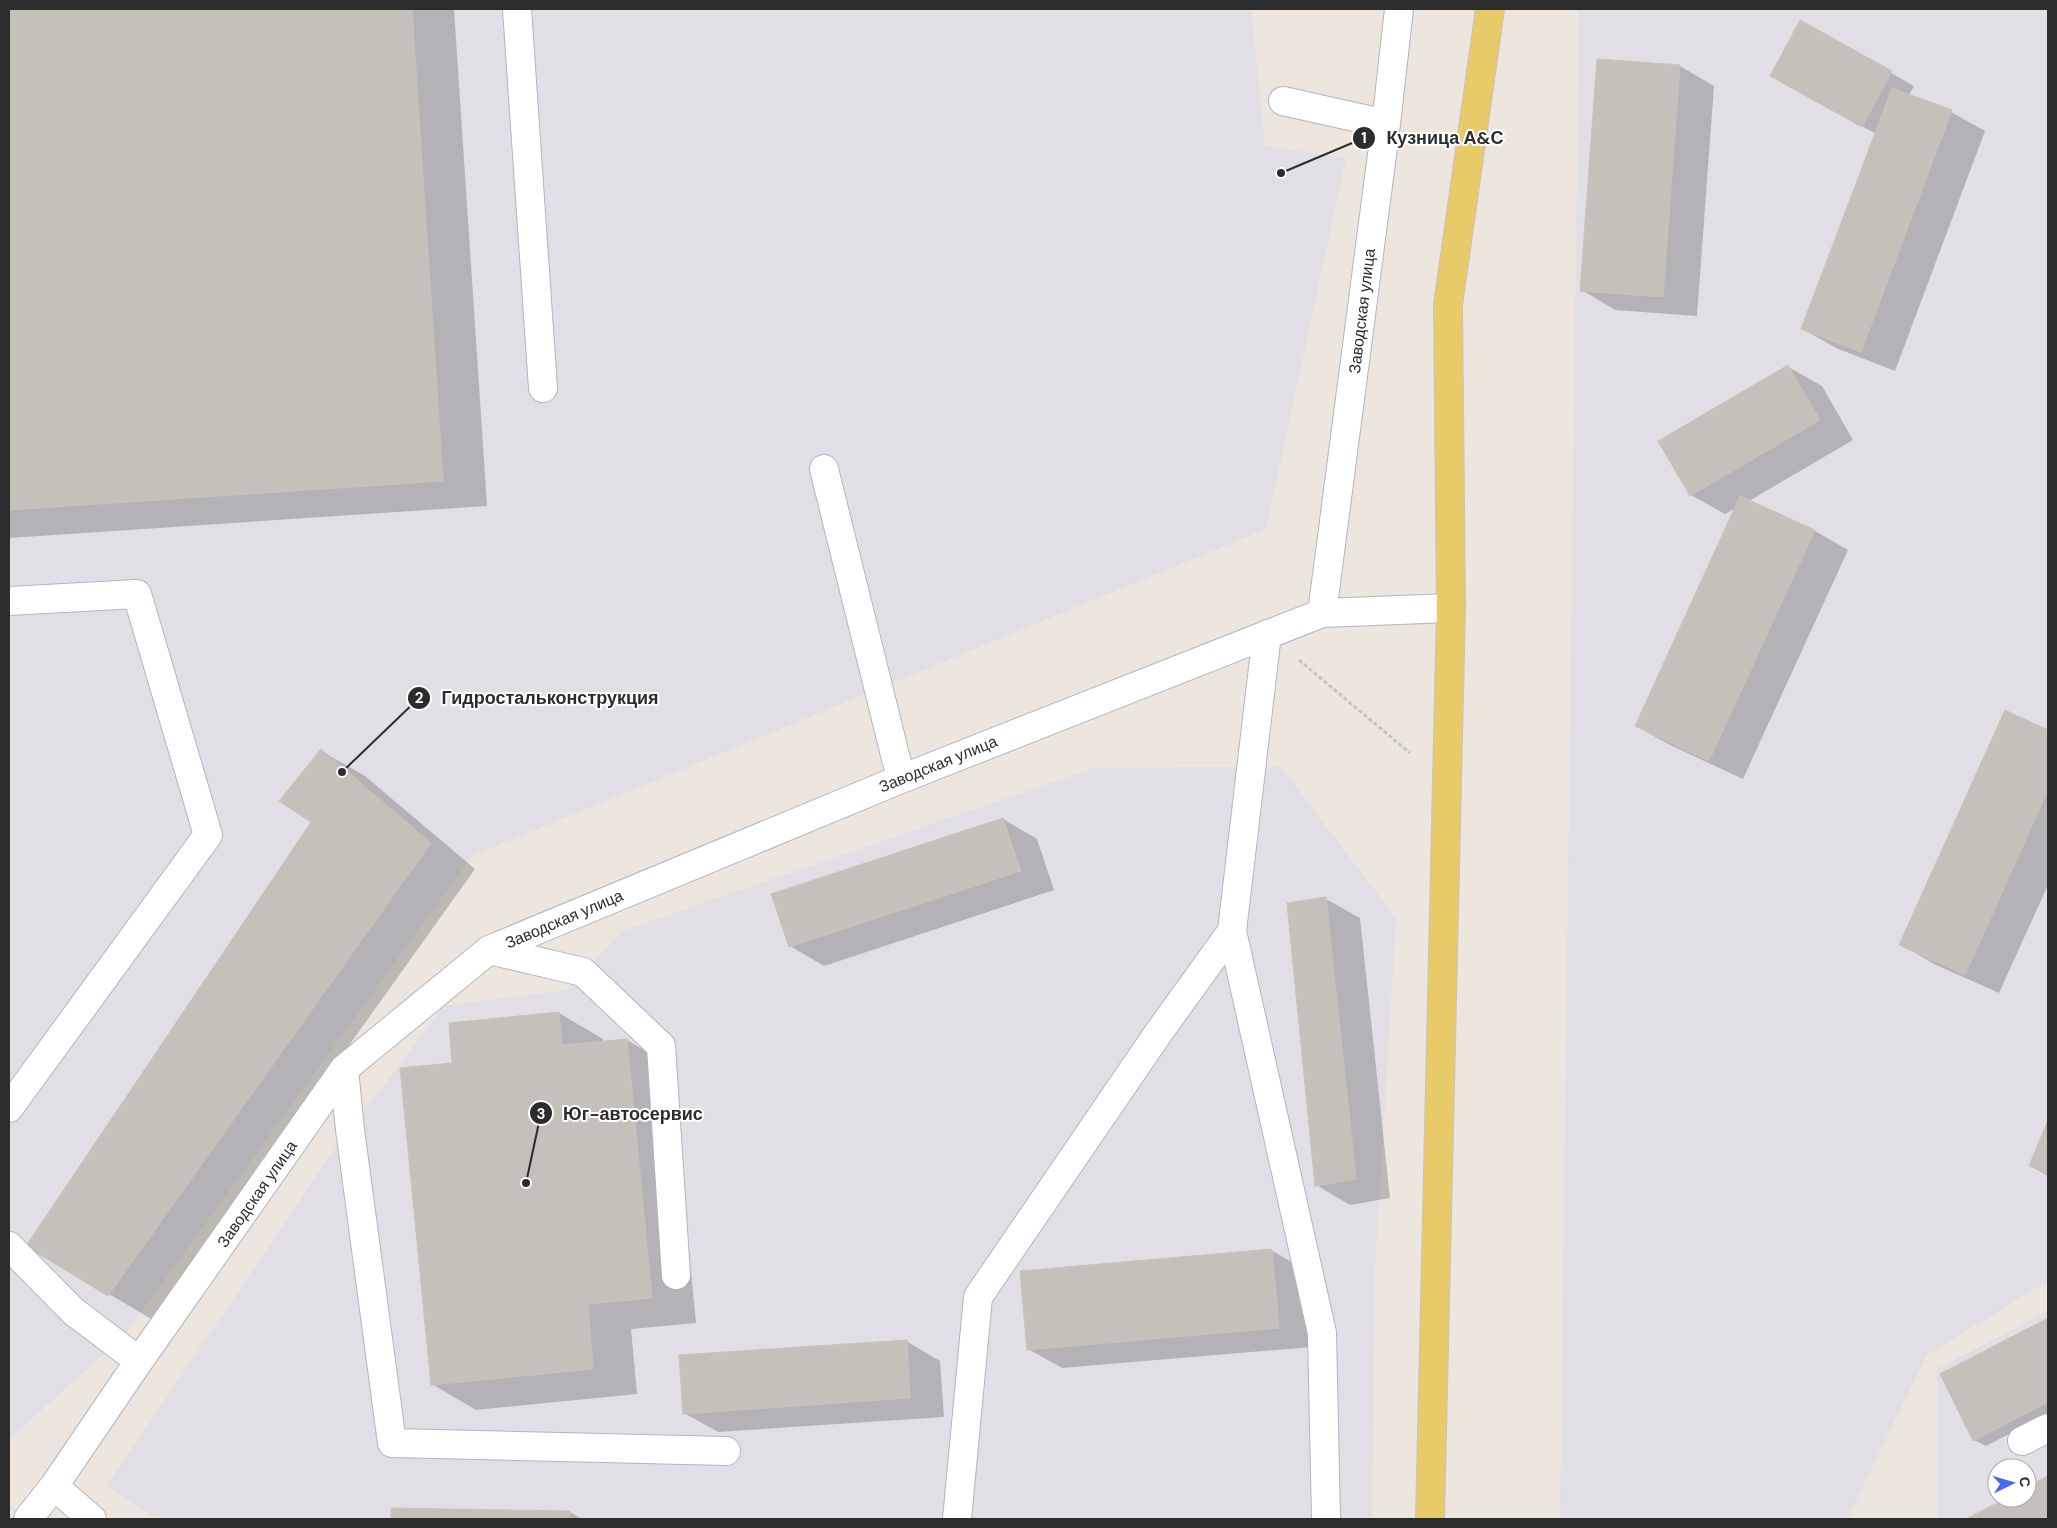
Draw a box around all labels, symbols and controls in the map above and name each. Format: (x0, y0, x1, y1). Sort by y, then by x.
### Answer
callout: Кузница А&С (1351, 121, 1514, 154)
text: Кузница А&С (1386, 126, 1504, 150)
text: 1 (1361, 128, 1367, 148)
street label: Заводская улица (1344, 247, 1380, 375)
callout: Гидростальконструкция (406, 682, 669, 715)
text: Гидростальконструкция (441, 686, 659, 710)
text: 2 (415, 688, 424, 708)
street label: Заводская улица (876, 731, 1000, 797)
street label: Заводская улица (502, 885, 626, 953)
callout: Юг-автосервис (528, 1097, 713, 1130)
text: Юг-автосервис (563, 1102, 703, 1126)
text: 3 (536, 1104, 546, 1124)
street label: Заводская улица (212, 1136, 302, 1252)
north arrow (1987, 1458, 2037, 1508)
text: С (2016, 1476, 2034, 1488)

